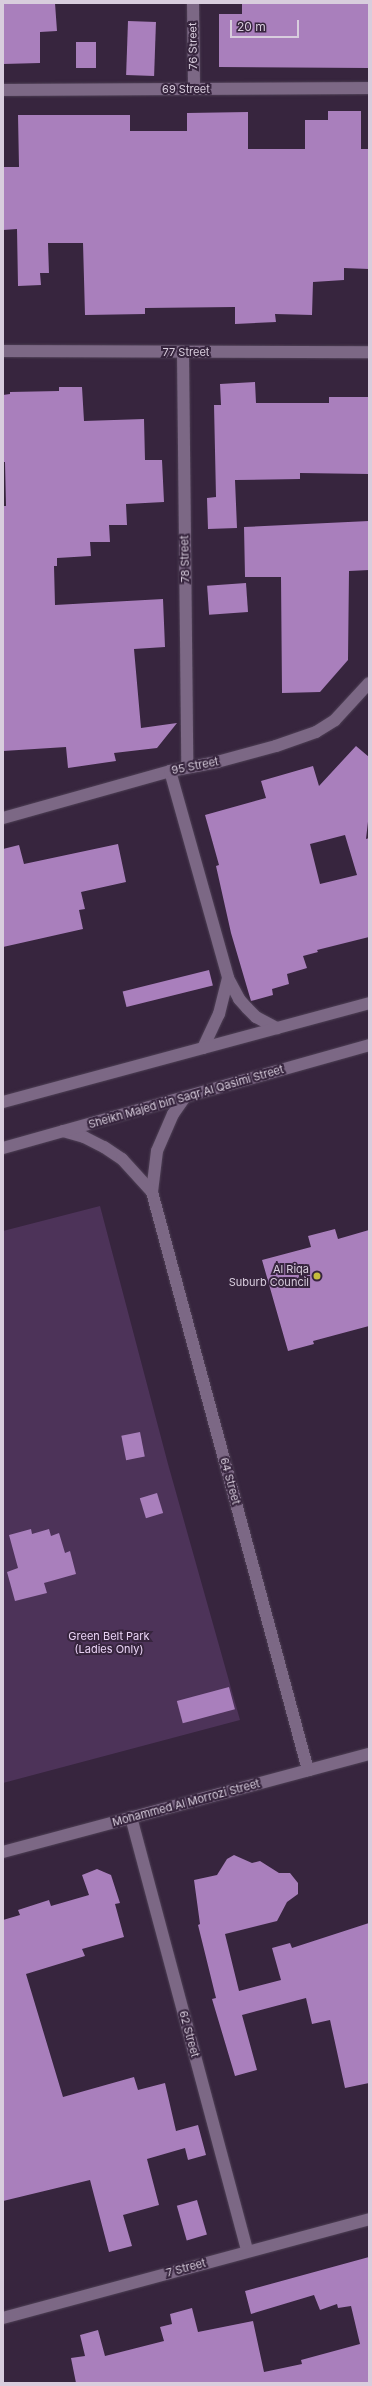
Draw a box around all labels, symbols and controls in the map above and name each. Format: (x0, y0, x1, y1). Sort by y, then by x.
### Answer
scale bar (232, 12, 301, 38)
text: 20 m (237, 19, 266, 34)
street label: 76 Street (186, 22, 200, 70)
street label: 69 Street (162, 82, 210, 96)
street label: 77 Street (163, 345, 209, 359)
street label: 78 Street (178, 535, 192, 583)
street label: 95 Street (170, 755, 220, 777)
street label: Sheikh Majed bin Saqr Al Qasimi Street (87, 1063, 285, 1131)
place label: Al Riqa Suburb Council (229, 1263, 309, 1289)
marker: Al Riqa Suburb Council (312, 1271, 322, 1281)
street label: 64 Street (217, 1456, 243, 1506)
park label: Green Belt Park (Ladies Only) (68, 1630, 150, 1656)
street label: Mohammed Al Morrozi Street (111, 1777, 261, 1829)
street label: 62 Street (176, 2009, 202, 2059)
street label: 7 Street (165, 2256, 207, 2280)

